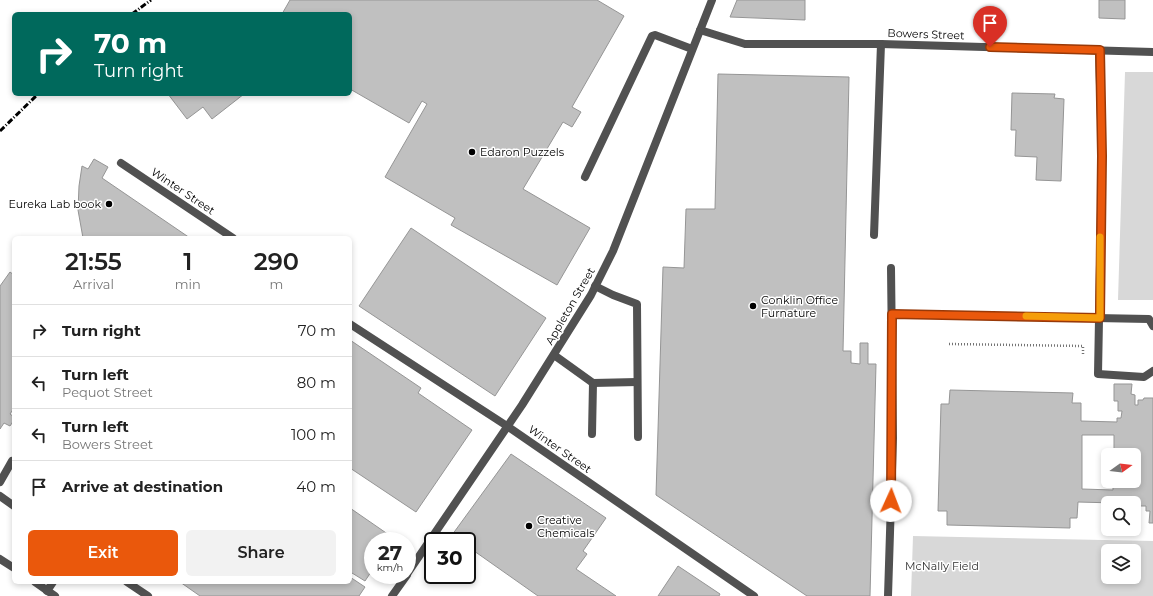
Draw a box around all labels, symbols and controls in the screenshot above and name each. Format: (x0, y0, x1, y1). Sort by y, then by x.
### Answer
pin (973, 6, 1007, 47)
icon: arrive (979, 12, 1001, 34)
text: 70 m (94, 26, 167, 60)
street label: Bowers Street (887, 26, 965, 42)
icon: right (28, 28, 80, 80)
text: Turn right (94, 60, 184, 82)
place label: Edaron Puzzels (480, 145, 565, 159)
marker: Edaron Puzzels (467, 147, 477, 157)
street label: Winter Street (148, 165, 218, 218)
place label: Eureka Lab book (8, 197, 101, 211)
marker: Eureka Lab book (104, 199, 114, 209)
text: 21:55 (65, 247, 122, 276)
text: 1 (183, 247, 192, 276)
text: 290 (254, 247, 299, 276)
street label: Appleton Street (542, 264, 598, 347)
text: Arrival (73, 276, 114, 292)
text: min (175, 276, 201, 292)
text: m (270, 276, 283, 292)
place label: Conklin Office Furnature (761, 293, 838, 320)
marker: Conklin Office Furnature (748, 301, 758, 311)
icon: right (28, 320, 50, 342)
text: Turn right (62, 321, 141, 340)
text: 70 m (298, 321, 336, 340)
text: Turn left (62, 365, 129, 384)
icon: left (28, 372, 50, 394)
text: 80 m (297, 373, 336, 392)
text: Pequot Street (62, 384, 153, 400)
text: Turn left (62, 417, 129, 436)
street label: Winter Street (526, 422, 595, 476)
icon: left (28, 424, 50, 446)
text: 100 m (291, 425, 336, 444)
text: Bowers Street (62, 436, 153, 452)
north arrow (1101, 448, 1141, 488)
map controls (1101, 448, 1141, 584)
icon: arrive (28, 476, 50, 498)
text: Arrive at destination (62, 477, 223, 496)
text: 40 m (296, 477, 336, 496)
position arrow (870, 480, 912, 522)
button: search (1101, 496, 1141, 536)
place label: Creative Chemicals (537, 513, 595, 540)
marker: Creative Chemicals (524, 521, 534, 531)
button: Exit (28, 530, 178, 576)
button: Share (186, 530, 336, 576)
speed limit sign: 30 (424, 532, 476, 584)
text: 27 (378, 541, 402, 565)
button: layers (1101, 544, 1141, 584)
park label: McNally Field (905, 559, 979, 573)
text: km/h (377, 561, 403, 574)

